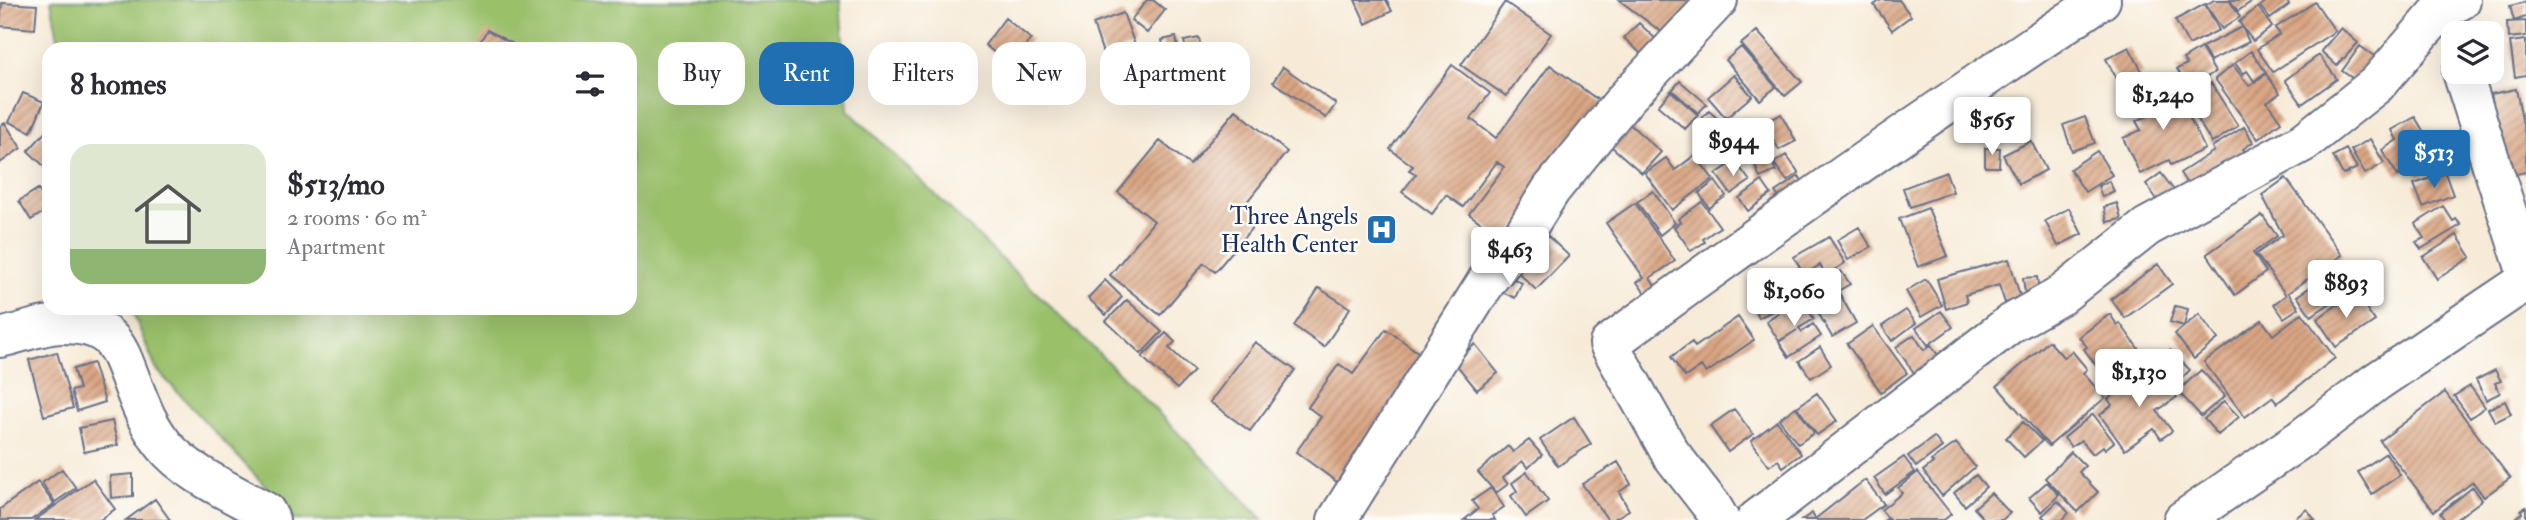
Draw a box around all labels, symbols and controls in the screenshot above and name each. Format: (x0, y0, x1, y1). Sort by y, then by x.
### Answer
map controls (2441, 21, 2504, 84)
button: layers (2441, 21, 2504, 84)
chip: Buy (658, 42, 745, 105)
chip: Rent (759, 42, 854, 105)
chip: Filters (868, 42, 978, 105)
chip: New (992, 42, 1086, 105)
chip: Apartment (1100, 42, 1250, 105)
icon: filters (571, 65, 609, 103)
text: 8 homes (70, 66, 167, 103)
pin: $1,240 (2106, 72, 2220, 132)
text: $1,240 (2132, 80, 2194, 109)
pin: $565 (1951, 97, 2033, 157)
text: $565 (1970, 105, 2014, 134)
pin: $944 (1692, 118, 1774, 178)
text: $944 (1708, 126, 1758, 155)
pin: $513 (2393, 130, 2475, 190)
text: $513 (2414, 138, 2454, 167)
text: $513/mo (287, 166, 385, 203)
icon: home (126, 172, 210, 256)
place label: Three Angels Health Center (1221, 201, 1358, 260)
text: 2 rooms · 60 m² (287, 203, 427, 232)
hospital icon: Three Angels Health Center (1364, 213, 1398, 247)
pin: $463 (1469, 228, 1551, 287)
text: Apartment (287, 232, 385, 261)
text: $463 (1487, 235, 1533, 264)
pin: $893 (2305, 260, 2387, 320)
pin: $1,060 (1737, 268, 1851, 328)
text: $893 (2324, 268, 2368, 297)
text: $1,060 (1763, 276, 1825, 305)
pin: $1,130 (2082, 350, 2196, 409)
text: $1,130 (2111, 357, 2167, 386)

